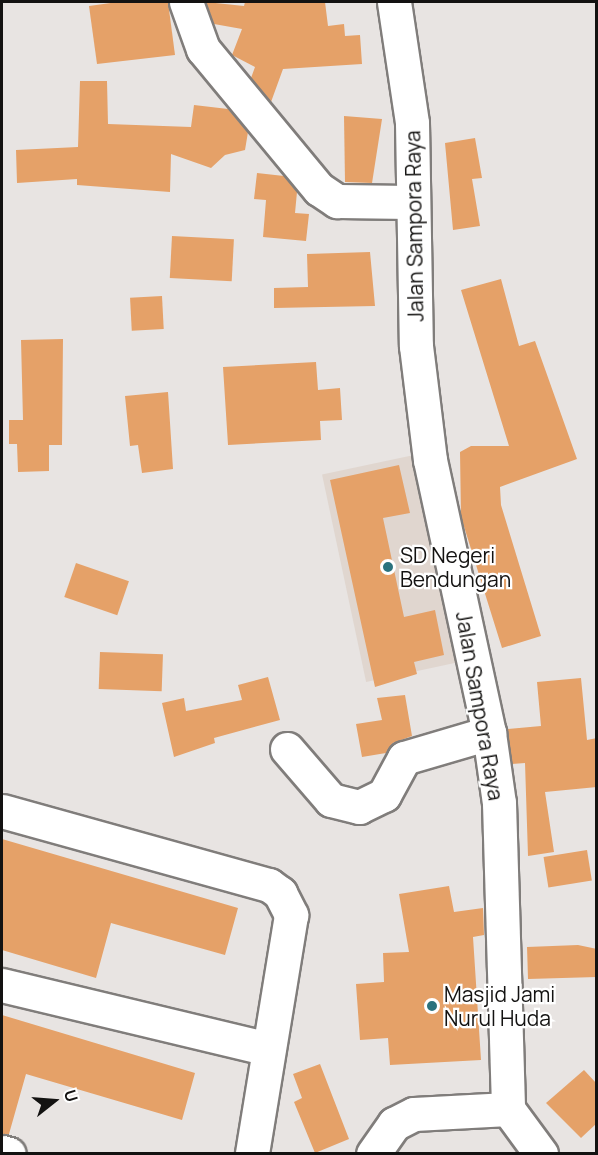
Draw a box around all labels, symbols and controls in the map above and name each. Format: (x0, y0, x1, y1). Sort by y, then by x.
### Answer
street label: Jalan Sampora Raya (400, 130, 428, 322)
place label: SD Negeri Bendungan (400, 542, 511, 592)
marker: SD Negeri Bendungan (381, 560, 395, 574)
street label: Jalan Sampora Raya (451, 610, 509, 802)
place label: Masjid Jami Nurul Huda (444, 981, 555, 1031)
marker: Masjid Jami Nurul Huda (425, 999, 439, 1013)
north arrow (24, 1071, 84, 1131)
text: U (59, 1087, 83, 1104)

